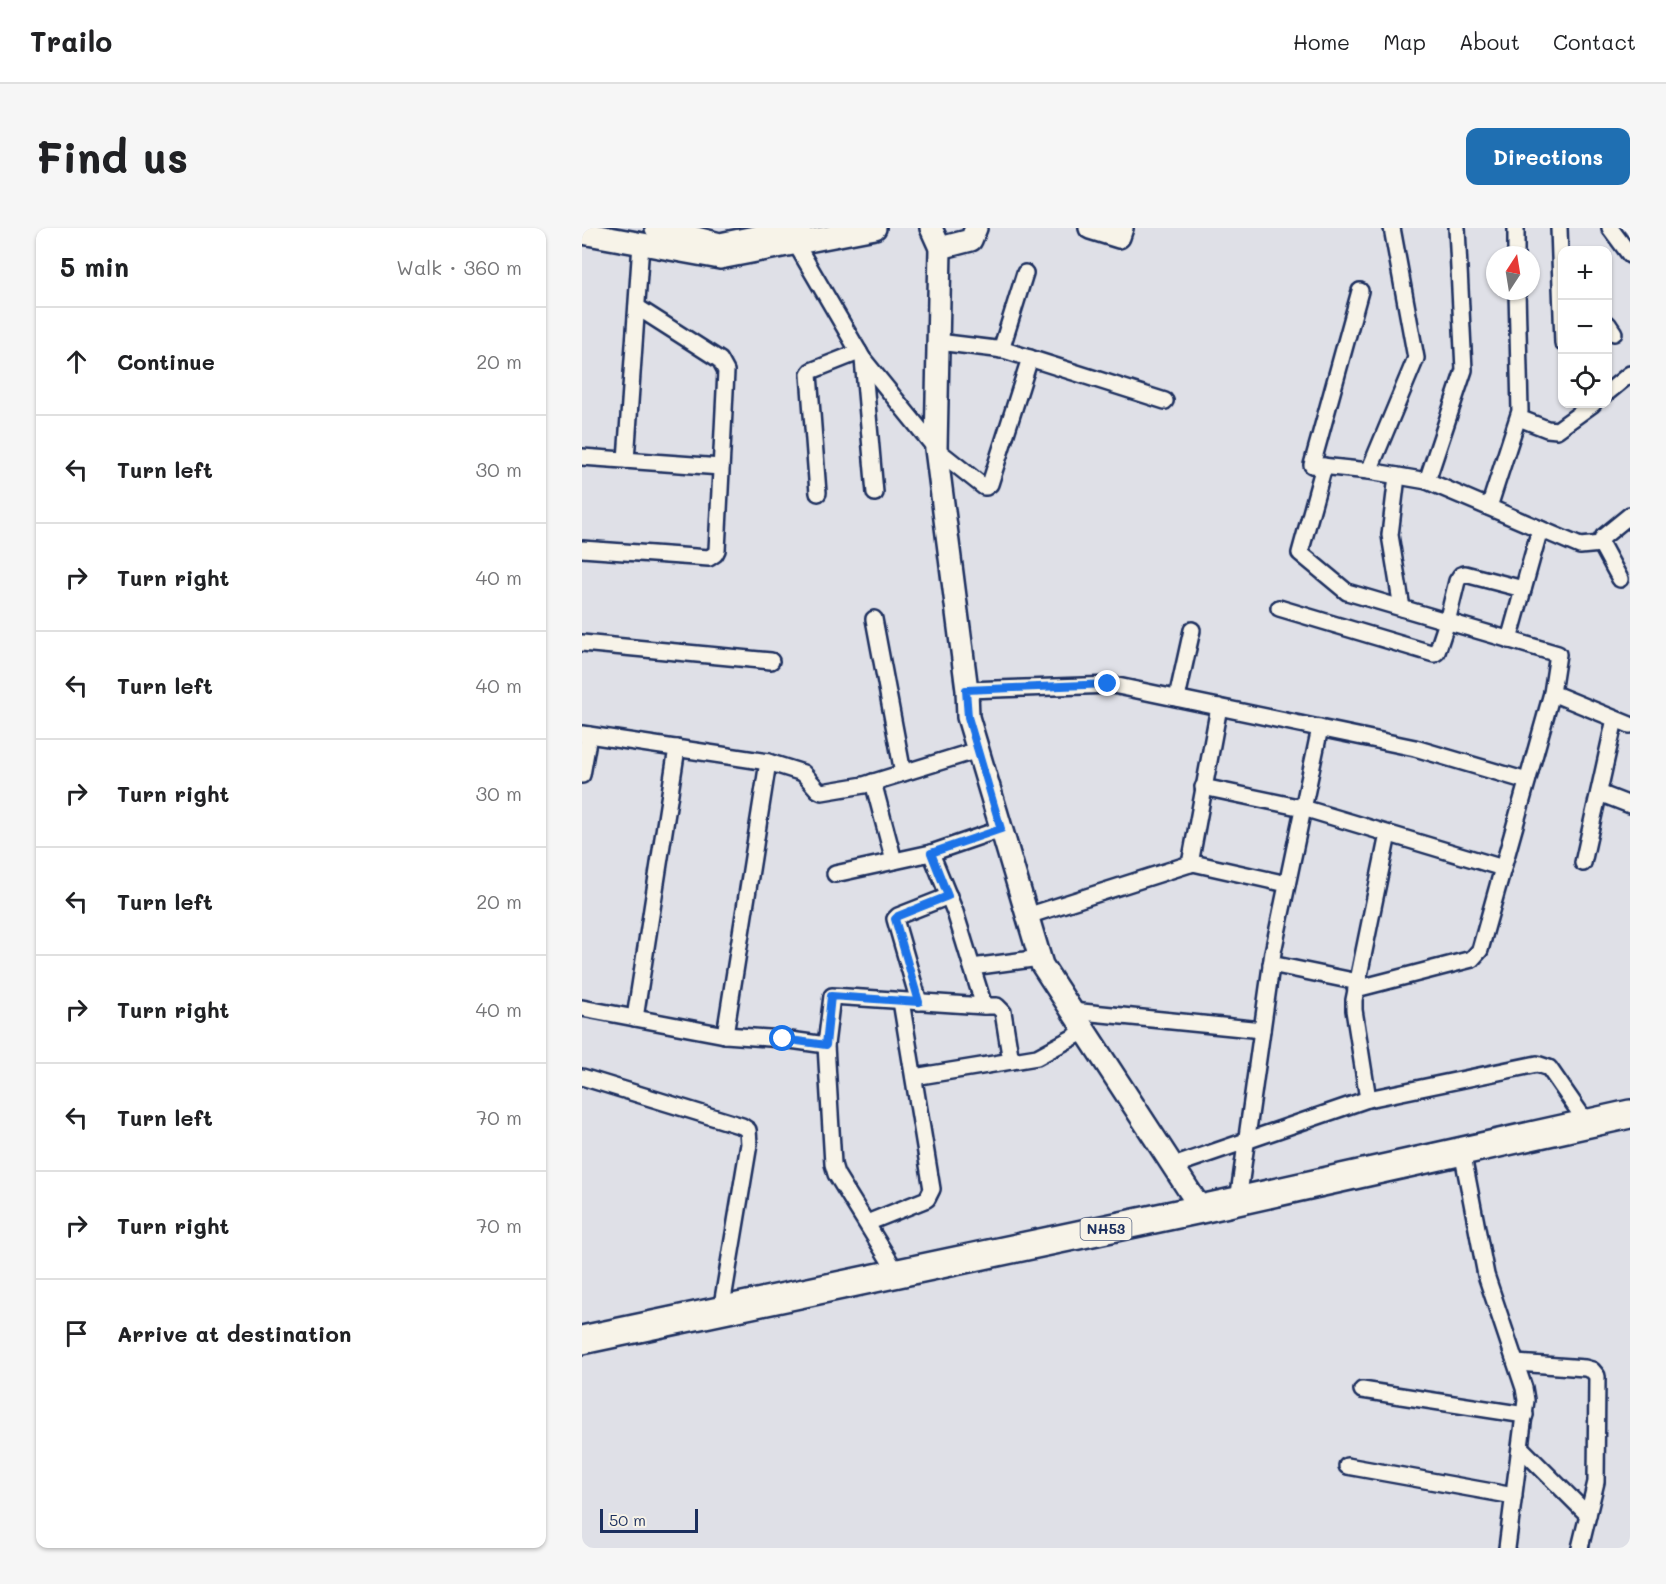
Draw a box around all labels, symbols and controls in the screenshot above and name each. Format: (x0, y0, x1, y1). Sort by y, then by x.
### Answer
text: Trailo (30, 23, 112, 59)
text: Home (1293, 28, 1350, 55)
text: Map (1383, 28, 1426, 55)
text: About (1459, 28, 1520, 55)
text: Contact (1553, 28, 1636, 55)
button: Directions (1466, 128, 1630, 185)
text: Find us (36, 129, 188, 184)
north arrow (1486, 246, 1540, 300)
map controls (1558, 246, 1612, 408)
button: + (1558, 246, 1612, 300)
text: 5 min (60, 250, 129, 284)
text: Walk · 360 m (396, 254, 522, 280)
button: − (1558, 300, 1612, 354)
icon: ahead (60, 345, 93, 378)
text: Continue (117, 347, 215, 376)
text: 20 m (476, 348, 522, 374)
button: locate (1558, 354, 1612, 408)
icon: left (60, 453, 93, 486)
text: Turn left (117, 455, 213, 484)
text: 30 m (476, 456, 522, 482)
icon: right (60, 561, 93, 594)
text: Turn right (117, 563, 229, 592)
text: 40 m (476, 564, 522, 590)
icon: left (60, 669, 93, 702)
route end (1094, 670, 1120, 696)
text: Turn left (117, 671, 213, 700)
text: 40 m (476, 672, 522, 698)
icon: right (60, 777, 93, 810)
text: Turn right (117, 779, 229, 808)
text: 30 m (476, 780, 522, 806)
icon: left (60, 885, 93, 918)
text: Turn left (117, 887, 213, 916)
text: 20 m (476, 888, 522, 914)
icon: right (60, 993, 93, 1026)
text: Turn right (117, 995, 229, 1024)
text: 40 m (476, 996, 522, 1022)
route start (769, 1025, 795, 1051)
icon: left (60, 1101, 93, 1134)
text: Turn left (117, 1103, 213, 1132)
text: 70 m (476, 1104, 522, 1130)
icon: right (60, 1209, 93, 1242)
text: Turn right (117, 1211, 229, 1240)
text: 70 m (476, 1212, 522, 1238)
road number: NH53 (1080, 1218, 1132, 1240)
icon: arrive (60, 1317, 93, 1350)
text: Arrive at destination (117, 1319, 352, 1348)
scale bar (600, 1506, 698, 1534)
text: 50 m (609, 1509, 646, 1530)

